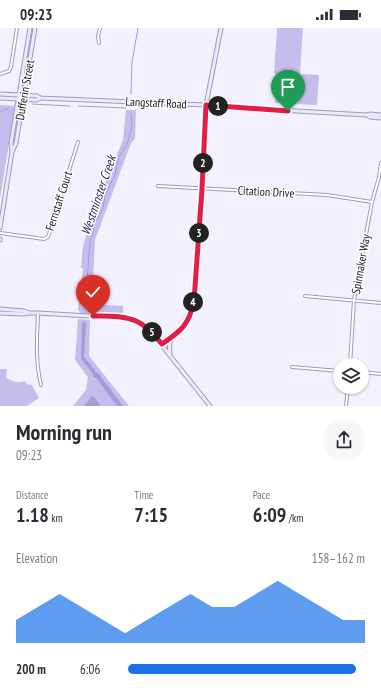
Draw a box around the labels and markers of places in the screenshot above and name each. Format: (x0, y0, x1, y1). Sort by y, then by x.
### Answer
pin (271, 70, 305, 111)
pin: 1 (208, 96, 228, 116)
pin: 2 (193, 153, 213, 173)
pin: 3 (189, 223, 209, 243)
pin (76, 275, 110, 316)
pin: 4 (183, 292, 203, 312)
pin: 5 (142, 322, 162, 342)

